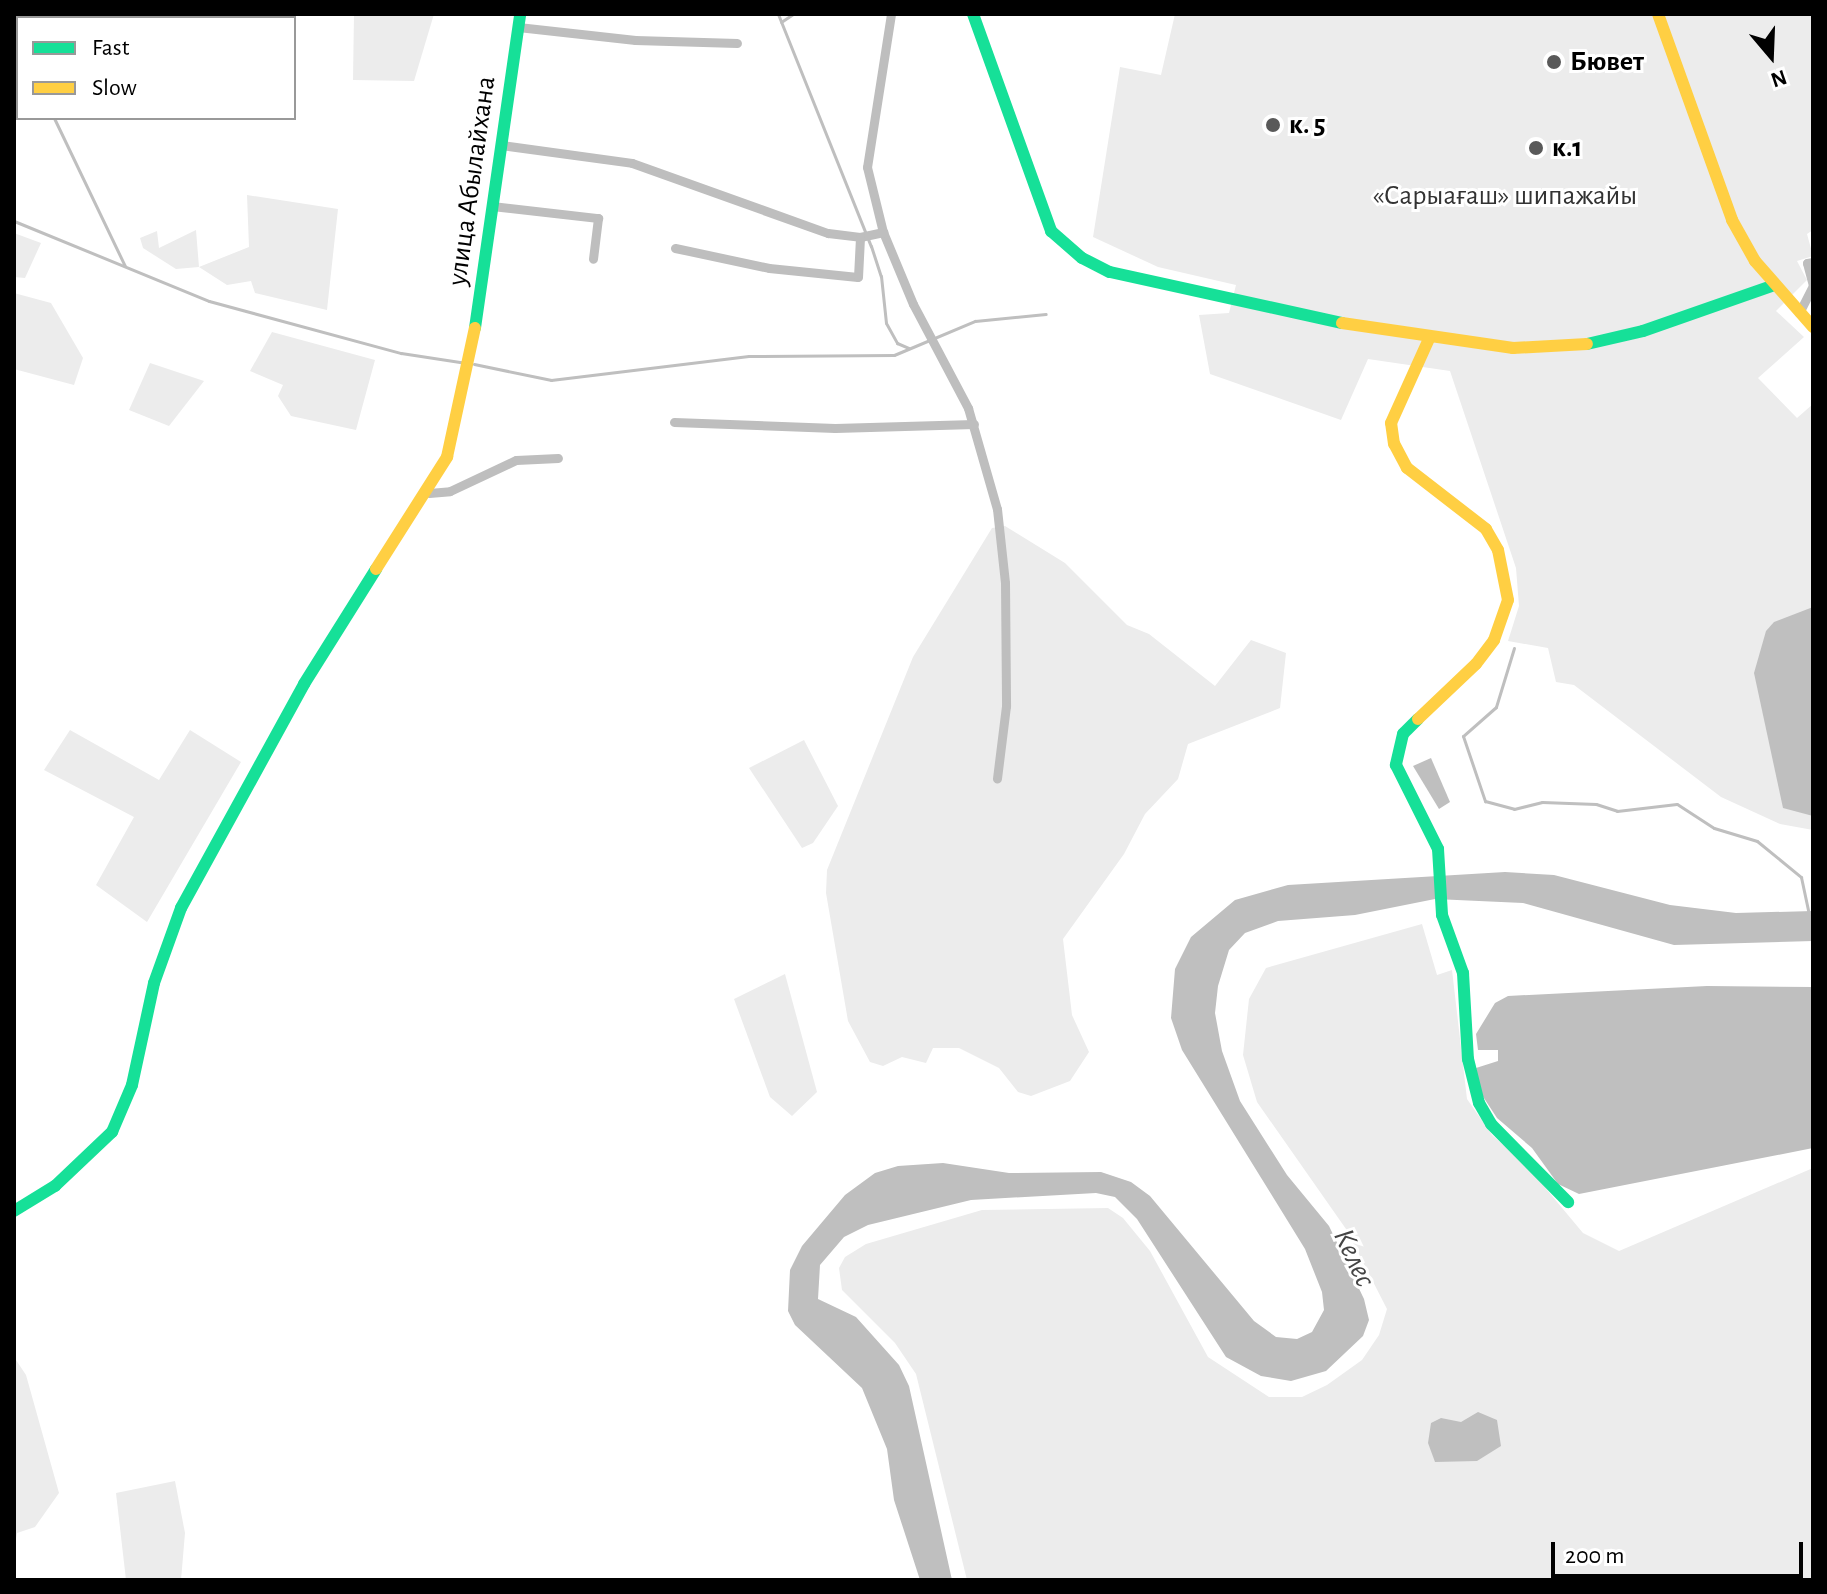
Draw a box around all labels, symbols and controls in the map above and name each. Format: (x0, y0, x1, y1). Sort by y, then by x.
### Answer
legend (16, 16, 296, 120)
north arrow (1731, 16, 1811, 96)
text: Fast (92, 36, 129, 60)
place label: Бювет (1570, 45, 1644, 79)
marker: Бювет (1545, 53, 1563, 71)
text: N (1768, 66, 1790, 92)
street label: улица Абылайхана (441, 74, 503, 288)
text: Slow (92, 76, 137, 100)
place label: к. 5 (1289, 108, 1326, 142)
marker: к. 5 (1264, 116, 1282, 134)
place label: к.1 (1552, 131, 1582, 165)
marker: к.1 (1527, 139, 1545, 157)
park label: «Сарыағаш» шипажайы (1373, 179, 1637, 213)
water label: Келес (1325, 1223, 1383, 1293)
scale bar (1555, 1526, 1807, 1576)
text: 200 m (1565, 1544, 1624, 1568)

